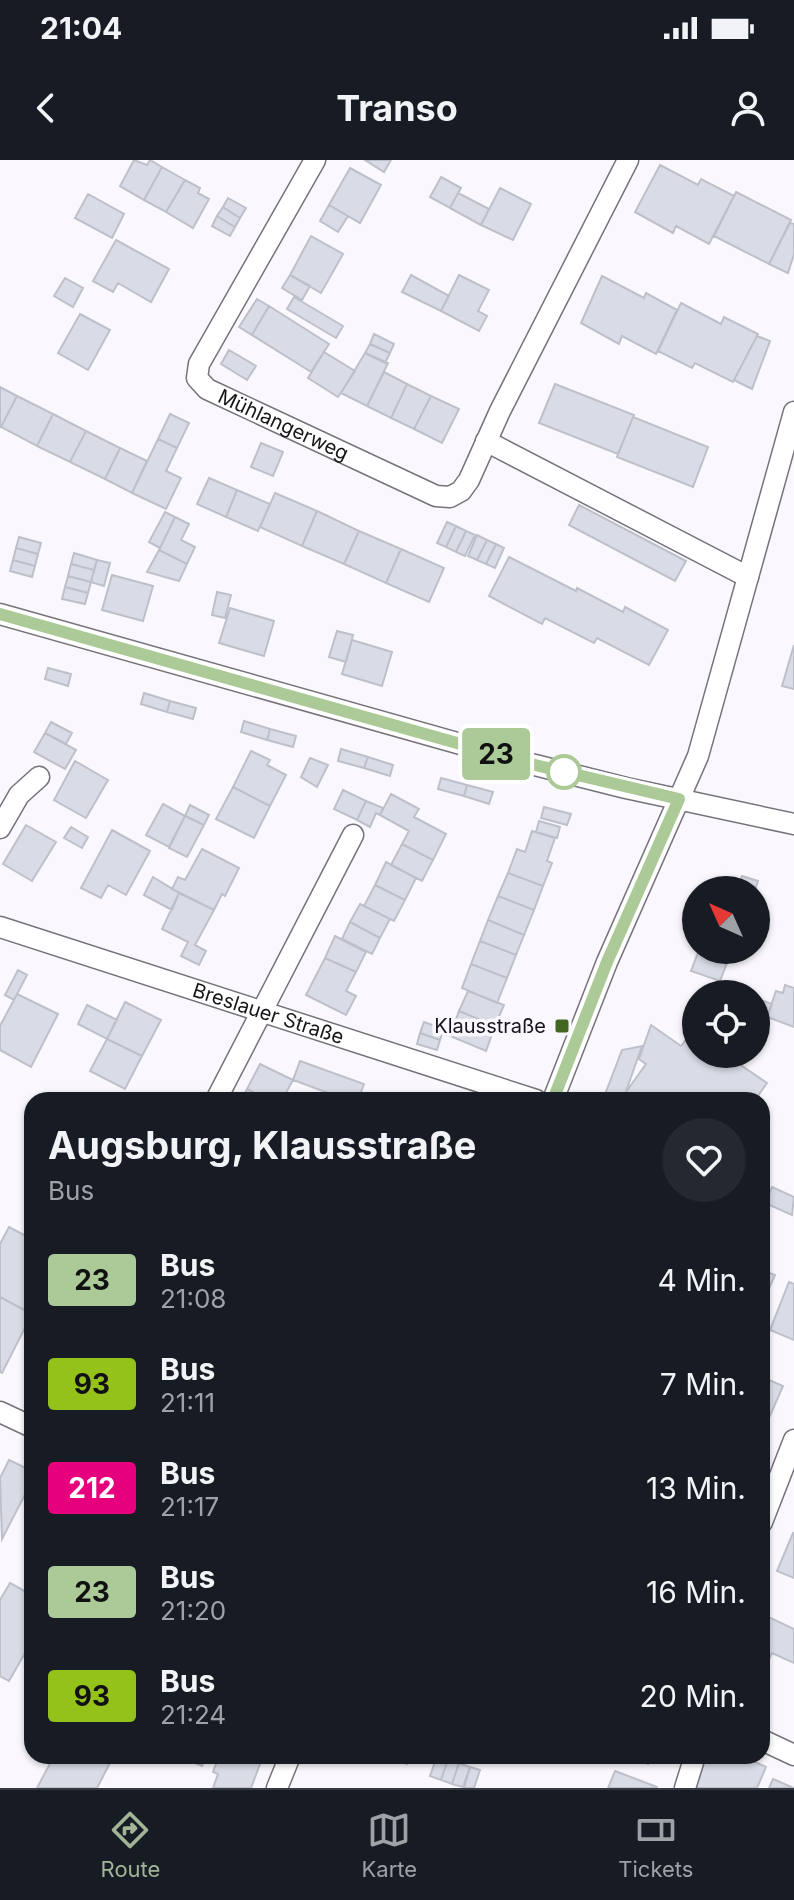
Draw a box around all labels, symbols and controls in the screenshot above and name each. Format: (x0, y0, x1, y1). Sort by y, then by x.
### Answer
text: 21:04 (40, 10, 122, 46)
icon: back (24, 86, 68, 130)
text: Transo (336, 86, 458, 130)
icon: person (726, 86, 770, 130)
street label: Mühlangerweg (214, 384, 352, 465)
line badge: 23 (460, 728, 532, 780)
text: 23 (478, 737, 514, 771)
unlabelled marker (547, 755, 581, 789)
north arrow (682, 876, 770, 964)
map controls (682, 876, 770, 1068)
street label: Breslauer Straße (190, 978, 347, 1049)
button: locate (682, 980, 770, 1068)
place label: Klausstraße (434, 1014, 546, 1038)
marker: Klausstraße (553, 1017, 571, 1035)
button: heart (662, 1118, 746, 1202)
text: Augsburg, Klausstraße (48, 1122, 476, 1168)
text: Bus (48, 1175, 94, 1206)
text: Bus (160, 1247, 215, 1283)
text: 4 Min. (657, 1262, 746, 1298)
text: 23 (74, 1263, 110, 1297)
text: 21:08 (160, 1283, 226, 1314)
text: Bus (160, 1351, 215, 1387)
text: 7 Min. (660, 1366, 746, 1402)
text: 93 (74, 1367, 110, 1401)
text: 21:11 (160, 1387, 215, 1418)
text: Bus (160, 1455, 215, 1491)
text: 13 Min. (646, 1470, 746, 1506)
text: 212 (68, 1471, 116, 1505)
text: 21:17 (160, 1491, 219, 1522)
text: Bus (160, 1559, 215, 1595)
text: 16 Min. (646, 1574, 746, 1610)
text: 23 (74, 1575, 110, 1609)
text: 21:20 (160, 1595, 226, 1626)
text: Bus (160, 1663, 215, 1699)
text: 20 Min. (640, 1678, 746, 1714)
text: 93 (74, 1679, 110, 1713)
text: 21:24 (160, 1699, 226, 1730)
tab: Route (101, 1808, 160, 1882)
tab: Karte (362, 1808, 417, 1882)
tab: Tickets (618, 1808, 693, 1882)

